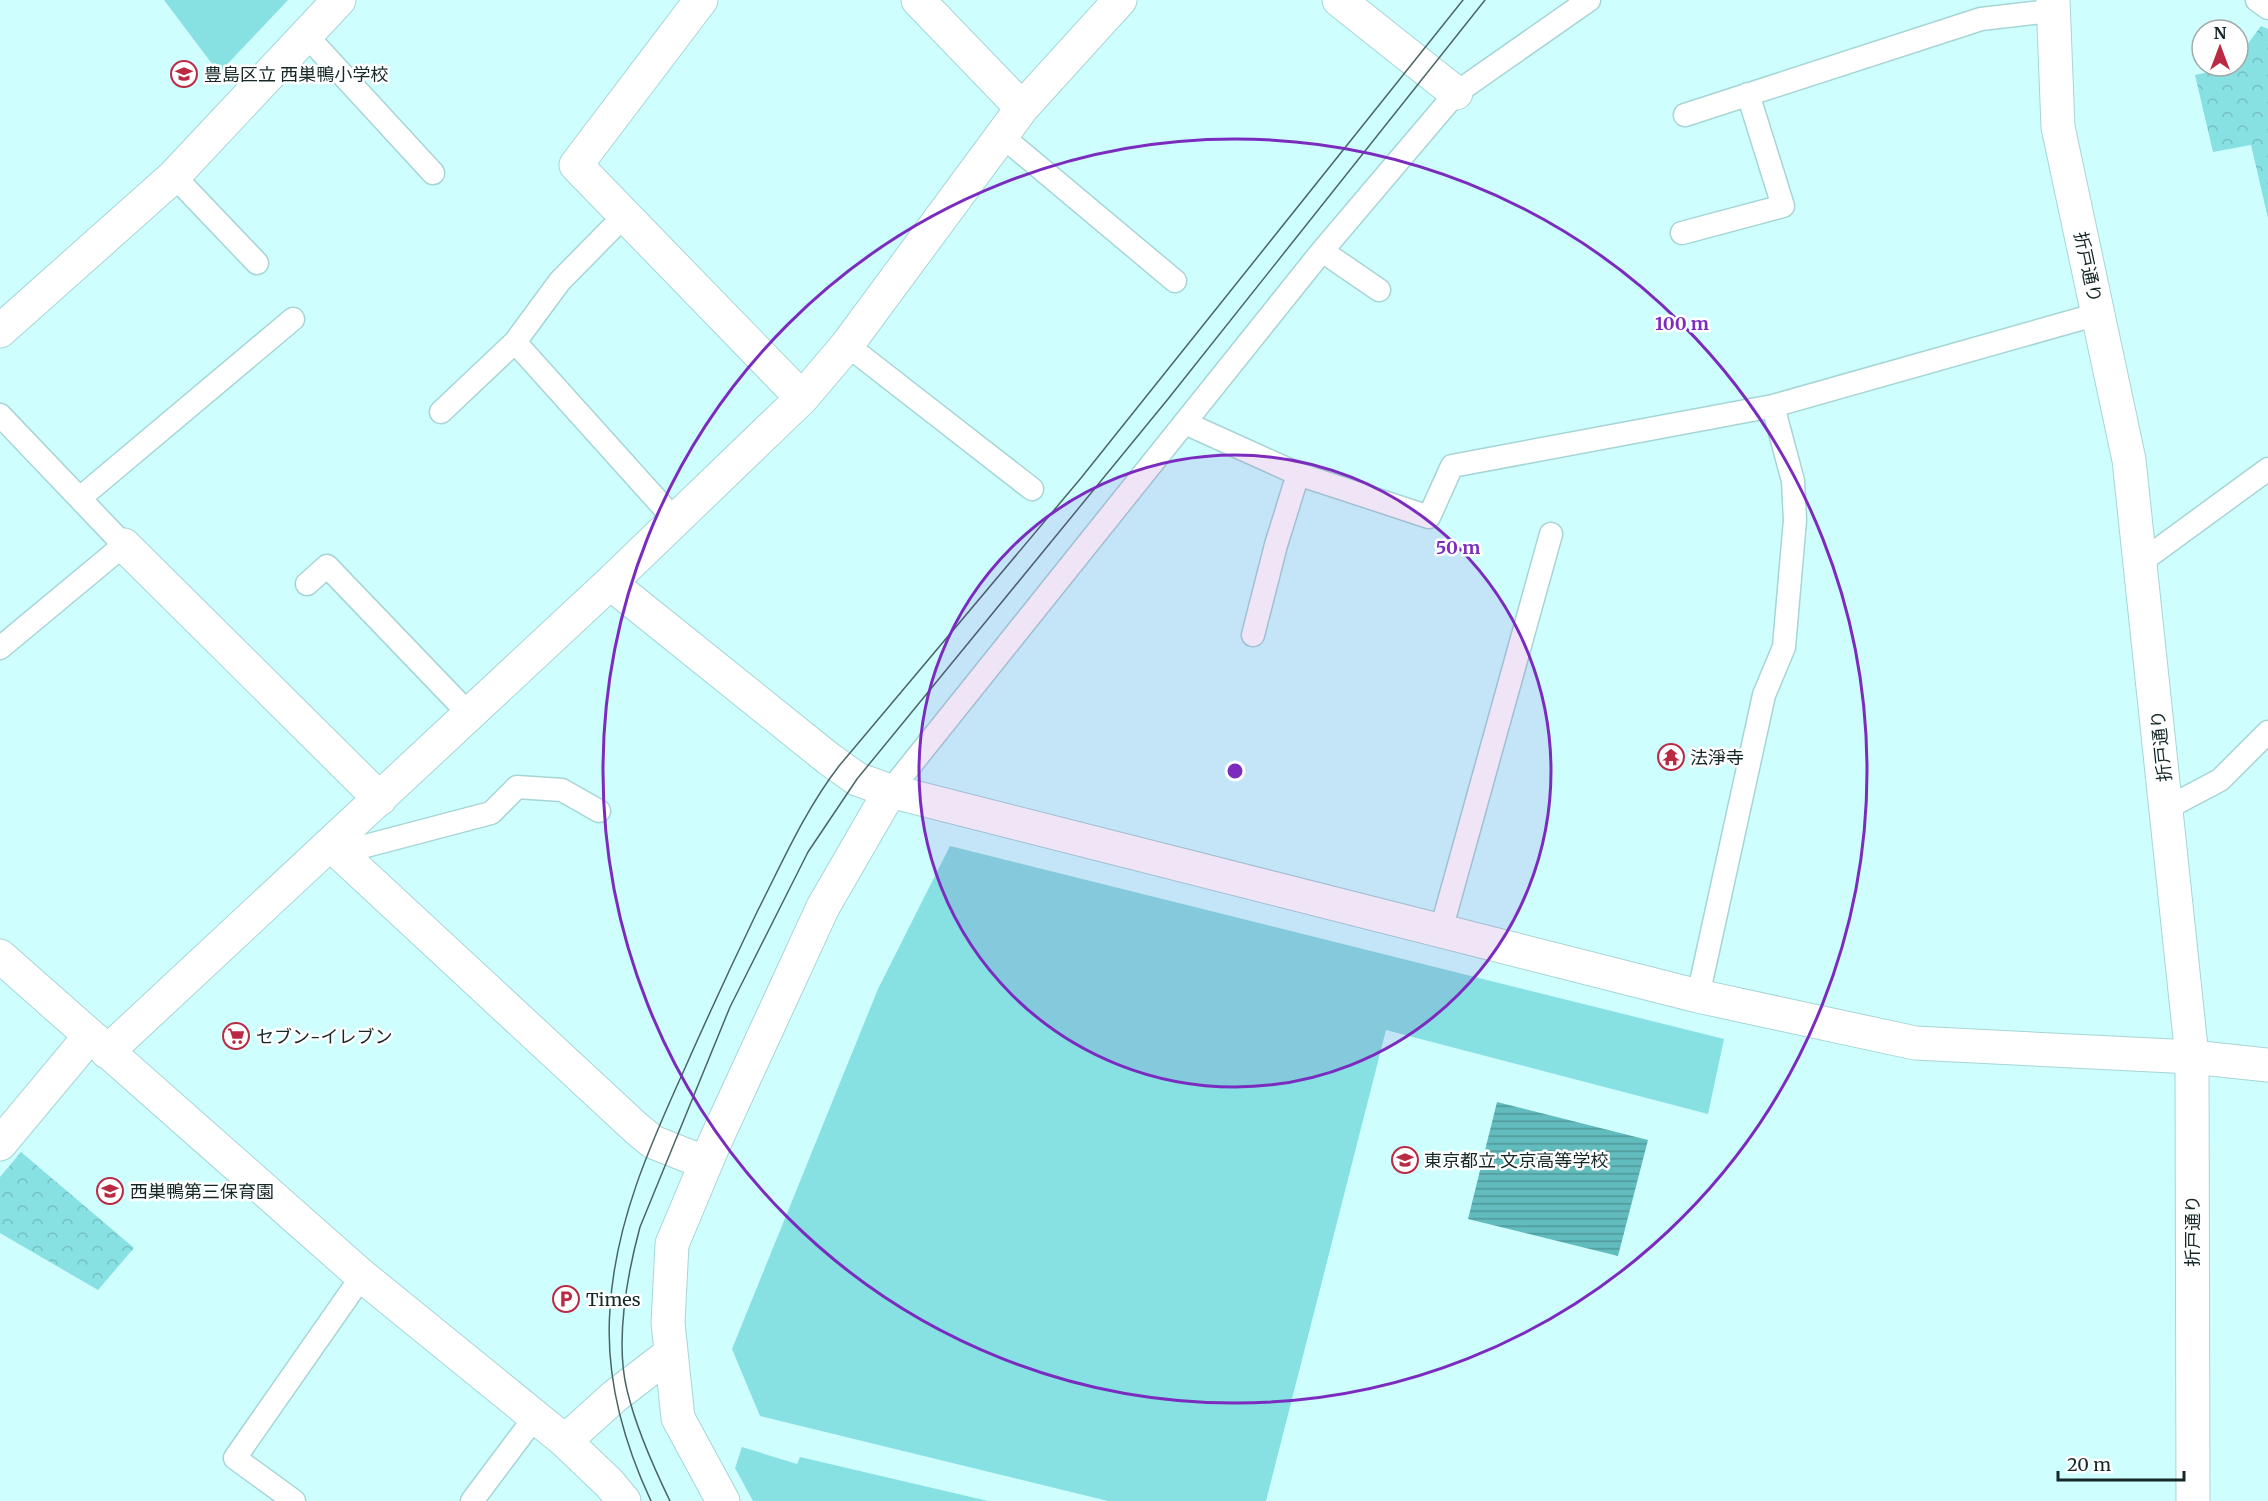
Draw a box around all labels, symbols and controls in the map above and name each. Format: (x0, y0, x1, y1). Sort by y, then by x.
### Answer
north arrow (2190, 18, 2250, 78)
text: N (2214, 23, 2227, 43)
school or university icon: 豊島区立 西巣鴨小学校 (169, 59, 199, 89)
place label: 豊島区立 西巣鴨小学校 (204, 63, 388, 86)
street label: 折戸通り (2069, 229, 2107, 305)
text: 100 m (1655, 312, 1709, 335)
text: 50 m (1436, 536, 1480, 559)
street label: 折戸通り (2146, 709, 2176, 783)
temple icon: 法淨寺 (1656, 742, 1686, 772)
place label: 法淨寺 (1690, 746, 1744, 769)
centre of rings (1225, 761, 1245, 781)
supermarket icon: セブン-イレブン (221, 1021, 251, 1051)
place label: セブン-イレブン (256, 1025, 392, 1048)
school or university icon: 東京都立 文京高等学校 (1390, 1145, 1420, 1175)
place label: 東京都立 文京高等学校 (1424, 1149, 1608, 1172)
school or university icon: 西巣鴨第三保育園 (95, 1176, 125, 1206)
place label: 西巣鴨第三保育園 (130, 1180, 274, 1203)
street label: 折戸通り (2181, 1195, 2204, 1267)
parking icon: Times (551, 1284, 581, 1314)
place label: Times (586, 1288, 641, 1311)
scale bar (2058, 1444, 2184, 1482)
text: 20 m (2067, 1453, 2111, 1476)

